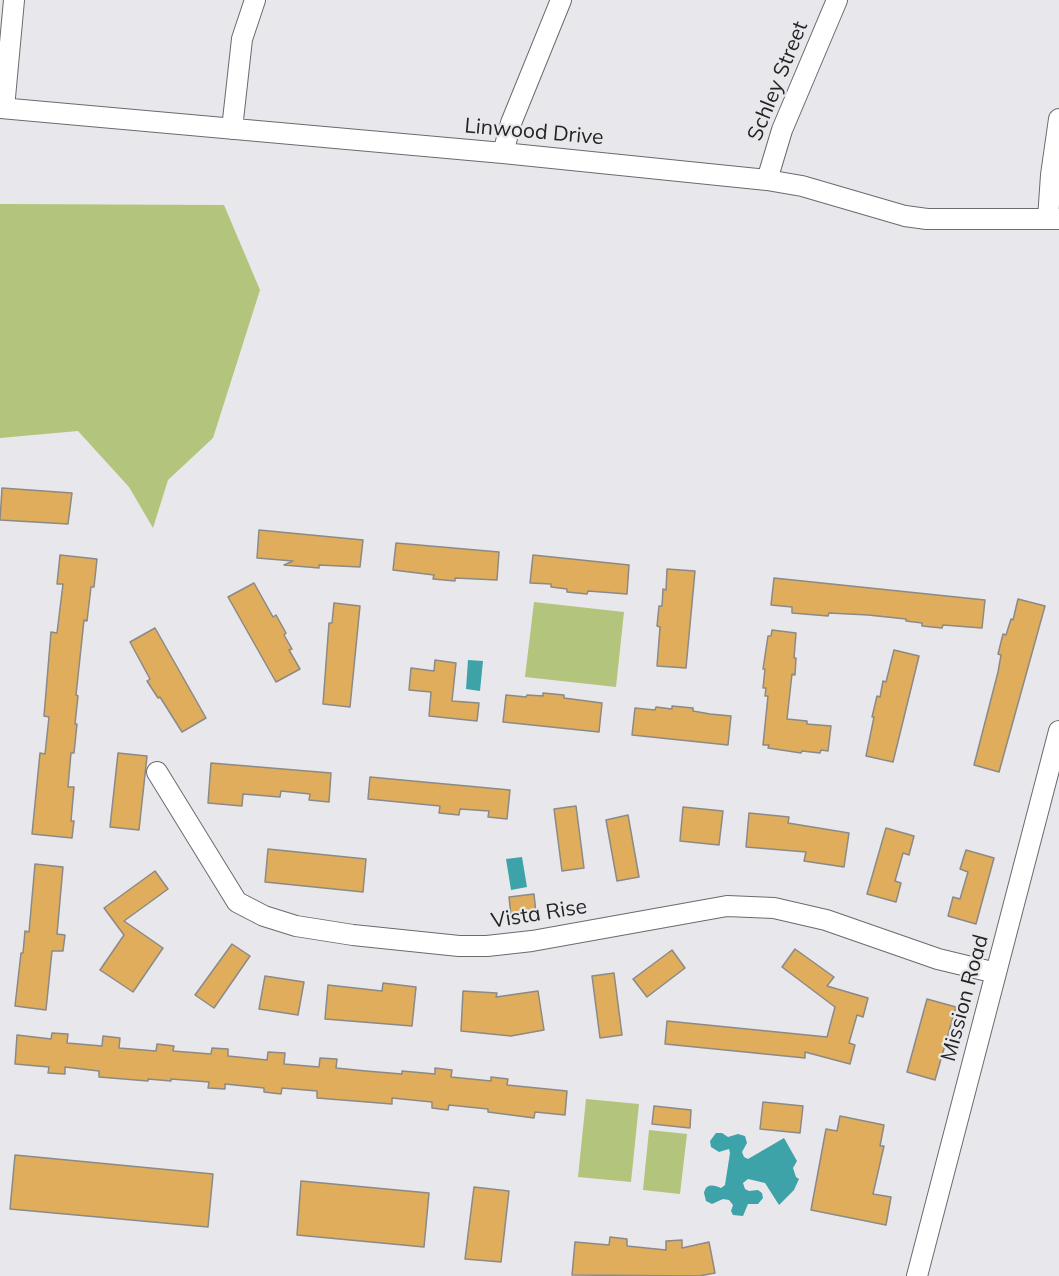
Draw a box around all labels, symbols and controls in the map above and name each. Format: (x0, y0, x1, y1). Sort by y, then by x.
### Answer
street label: Schley Street (743, 18, 813, 144)
street label: Linwood Drive (463, 113, 605, 151)
street label: Vista Rise (489, 894, 589, 934)
street label: Mission Road (936, 932, 994, 1064)

